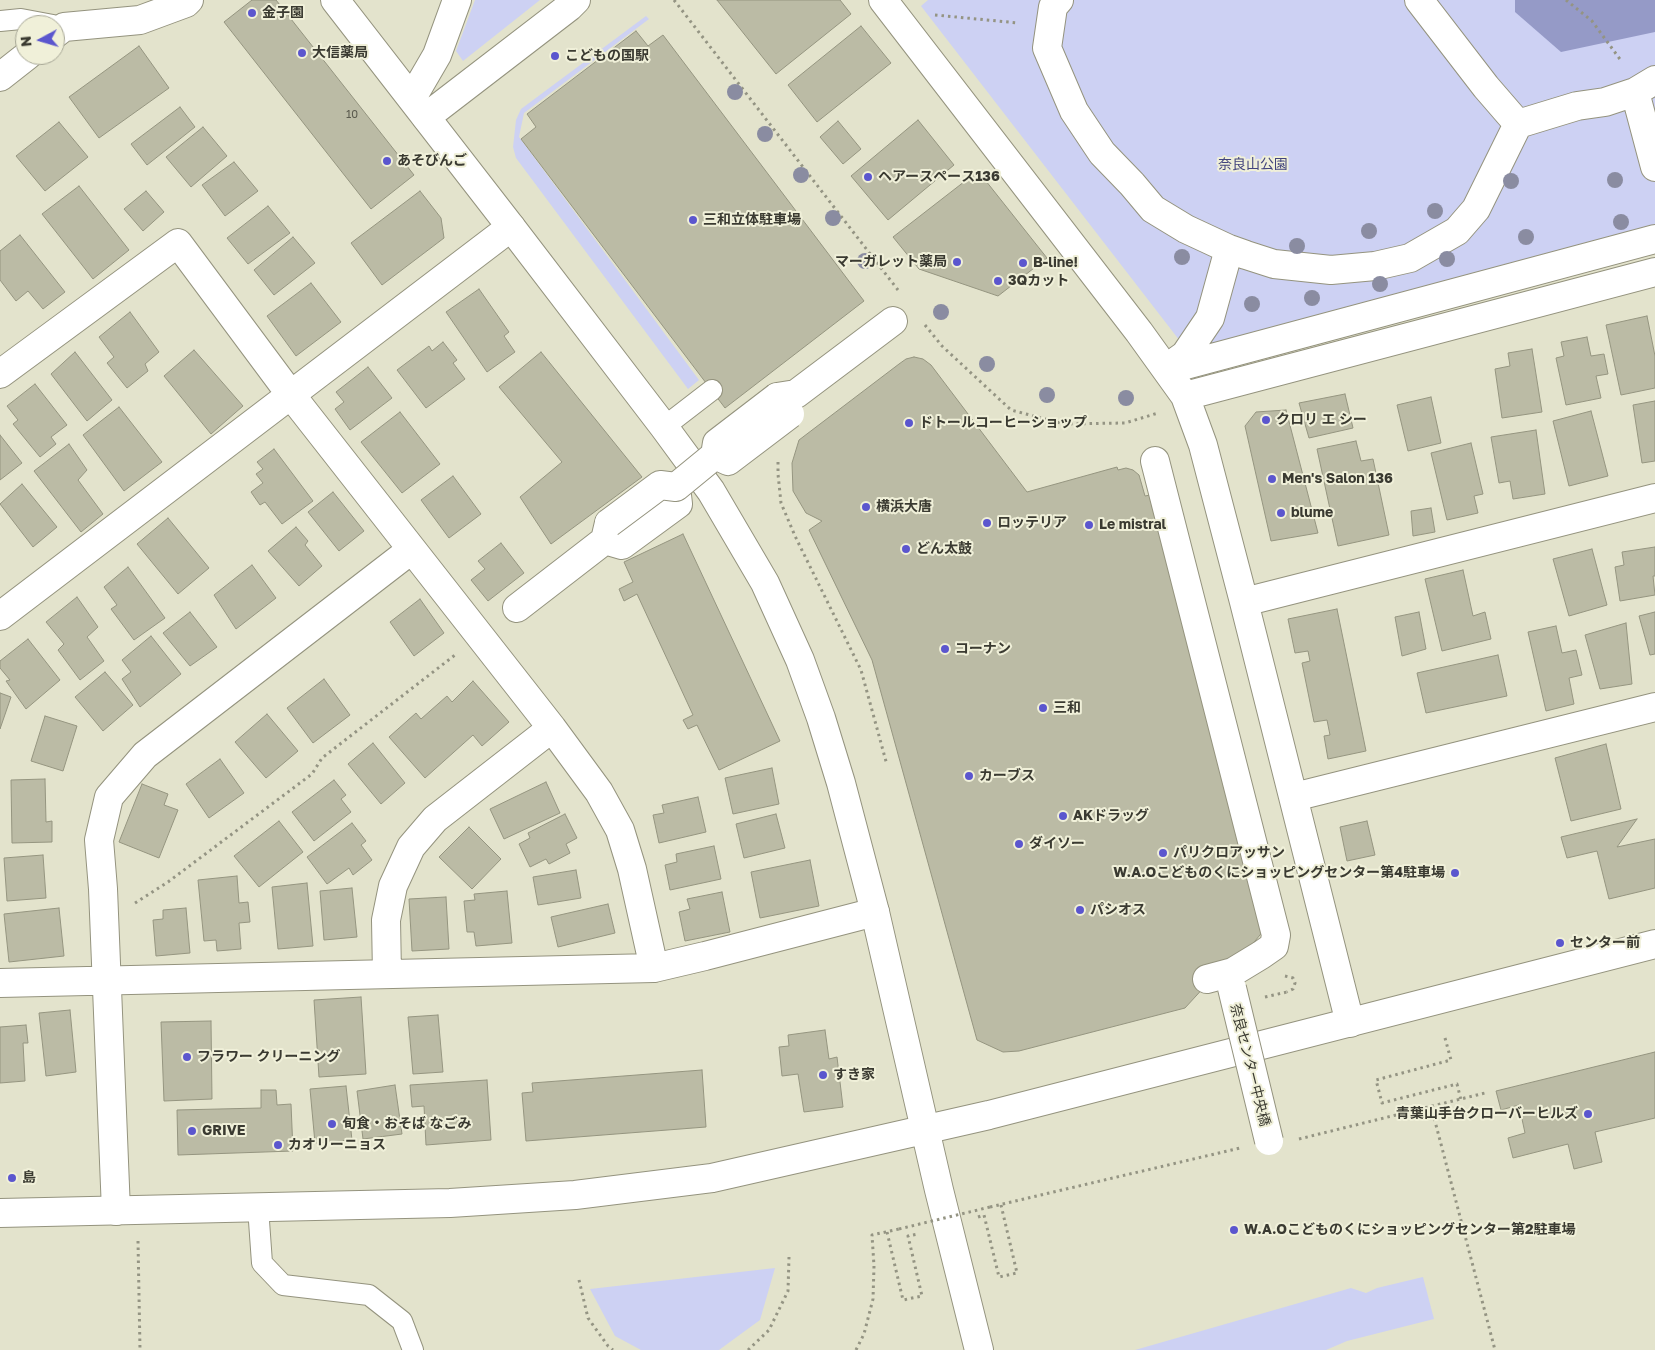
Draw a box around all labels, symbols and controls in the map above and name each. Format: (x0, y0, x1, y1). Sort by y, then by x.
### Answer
place label: 金子園 (262, 5, 304, 21)
marker: 金子園 (246, 7, 258, 19)
north arrow (15, 15, 65, 65)
text: N (17, 35, 35, 48)
place label: 大信薬局 (312, 45, 368, 61)
marker: 大信薬局 (296, 47, 308, 59)
place label: こどもの国駅 (565, 48, 649, 64)
marker: こどもの国駅 (549, 50, 561, 62)
house number: 10 (346, 108, 358, 122)
place label: あそびんご (397, 153, 467, 169)
marker: あそびんご (381, 155, 393, 167)
park label: 奈良山公園 (1218, 157, 1288, 173)
place label: ヘアースペース136 (878, 169, 1000, 185)
marker: ヘアースペース136 (862, 171, 874, 183)
place label: 三和立体駐車場 (703, 212, 801, 228)
marker: 三和立体駐車場 (687, 214, 699, 226)
place label: マーガレット薬局 (835, 254, 947, 270)
place label: B-line! (1033, 255, 1078, 271)
marker: マーガレット薬局 (951, 256, 963, 268)
marker: B-line! (1017, 257, 1029, 269)
place label: 3Qカット (1008, 273, 1069, 289)
marker: 3Qカット (992, 275, 1004, 287)
place label: クロリ エ シー (1276, 412, 1367, 428)
marker: クロリ エ シー (1260, 414, 1272, 426)
place label: ドトールコーヒーショップ (919, 415, 1087, 431)
marker: ドトールコーヒーショップ (903, 417, 915, 429)
place label: Men's Salon 136 (1282, 471, 1393, 487)
marker: Men's Salon 136 (1266, 473, 1278, 485)
place label: 横浜大唐 (876, 499, 932, 515)
marker: 横浜大唐 (860, 501, 872, 513)
place label: blume (1291, 505, 1333, 521)
marker: blume (1275, 507, 1287, 519)
place label: ロッテリア (997, 515, 1067, 531)
marker: ロッテリア (981, 517, 993, 529)
place label: Le mistral (1099, 517, 1166, 533)
marker: Le mistral (1083, 519, 1095, 531)
place label: どん太鼓 (916, 541, 972, 557)
marker: どん太鼓 (900, 543, 912, 555)
place label: コーナン (955, 641, 1011, 657)
marker: コーナン (939, 643, 951, 655)
place label: 三和 (1053, 700, 1081, 716)
marker: 三和 (1037, 702, 1049, 714)
place label: カーブス (979, 768, 1035, 784)
marker: カーブス (963, 770, 975, 782)
place label: AKドラッグ (1073, 808, 1149, 824)
marker: AKドラッグ (1057, 810, 1069, 822)
place label: ダイソー (1029, 836, 1085, 852)
marker: ダイソー (1013, 838, 1025, 850)
place label: パリクロアッサン (1173, 845, 1285, 861)
marker: パリクロアッサン (1157, 847, 1169, 859)
place label: W.A.Oこどものくにショッピングセンター第4駐車場 (1113, 865, 1445, 881)
marker: W.A.Oこどものくにショッピングセンター第4駐車場 (1449, 867, 1461, 879)
place label: パシオス (1090, 902, 1146, 918)
marker: パシオス (1074, 904, 1086, 916)
place label: センター前 (1570, 935, 1640, 951)
marker: センター前 (1554, 937, 1566, 949)
street label: 奈良センター中央橋 (1227, 1002, 1273, 1128)
place label: フラワー クリーニング (197, 1049, 340, 1065)
marker: フラワー クリーニング (181, 1051, 193, 1063)
place label: すき家 (833, 1067, 875, 1083)
marker: すき家 (817, 1069, 829, 1081)
place label: 青葉山手台クローバーヒルズ (1396, 1106, 1578, 1122)
marker: 青葉山手台クローバーヒルズ (1582, 1108, 1594, 1120)
place label: 旬食・おそば なごみ (342, 1116, 471, 1132)
marker: 旬食・おそば なごみ (326, 1118, 338, 1130)
place label: GRIVE (202, 1123, 245, 1139)
marker: GRIVE (186, 1125, 198, 1137)
place label: カオリーニョス (288, 1137, 386, 1153)
marker: カオリーニョス (272, 1139, 284, 1151)
place label: 島 (22, 1170, 36, 1186)
marker: 島 (6, 1172, 18, 1184)
place label: W.A.Oこどものくにショッピングセンター第2駐車場 (1244, 1222, 1576, 1238)
marker: W.A.Oこどものくにショッピングセンター第2駐車場 (1228, 1224, 1240, 1236)

